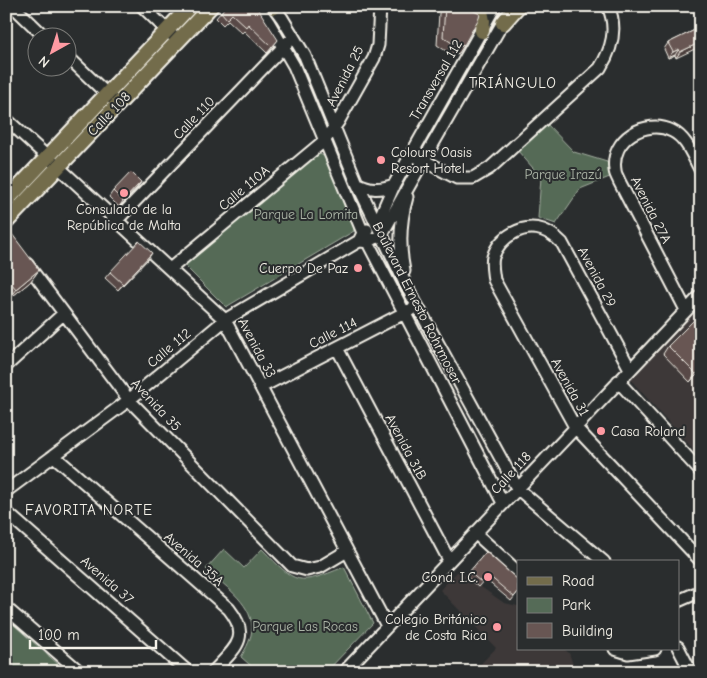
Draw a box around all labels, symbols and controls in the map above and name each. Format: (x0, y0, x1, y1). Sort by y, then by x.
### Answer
north arrow (28, 28, 78, 78)
street label: Transversal 112 (406, 36, 466, 124)
street label: Avenida 25 (322, 43, 368, 109)
text: N (35, 52, 53, 71)
district label: TRIÁNGULO (469, 73, 557, 92)
street label: Calle 108 (84, 88, 134, 140)
street label: Calle 110 (169, 93, 219, 143)
place label: Colours Oasis Resort Hotel (391, 144, 472, 177)
marker: Colours Oasis Resort Hotel (375, 154, 387, 166)
street label: Calle 110A (215, 162, 273, 214)
park label: Parque Irazú (524, 166, 602, 183)
street label: Avenida 27A (627, 174, 675, 246)
marker: Consulado de la República de Malta (118, 187, 130, 199)
place label: Consulado de la República de Malta (67, 201, 181, 234)
park label: Parque La Lomita (254, 206, 358, 223)
street label: Boulevard Ernesto Rohrmoser (369, 219, 466, 387)
street label: Avenida 29 (574, 244, 620, 310)
place label: Cuerpo De Paz (259, 260, 348, 277)
marker: Cuerpo De Paz (352, 262, 364, 274)
street label: Calle 114 (306, 314, 360, 352)
street label: Avenida 33 (234, 315, 280, 381)
street label: Calle 112 (144, 325, 194, 371)
street label: Avenida 31 (547, 355, 593, 419)
street label: Avenida 35 (127, 375, 185, 435)
street label: Avenida 31B (382, 411, 431, 483)
place label: Casa Roland (611, 423, 686, 440)
marker: Casa Roland (595, 425, 607, 437)
street label: Calle 118 (487, 448, 535, 498)
district label: FAVORITA NORTE (25, 501, 153, 519)
street label: Avenida 35A (161, 528, 227, 590)
street label: Avenida 37 (77, 552, 137, 608)
legend (517, 560, 680, 650)
place label: Cond. I.C. (422, 569, 478, 586)
marker: Cond. I.C. (482, 571, 494, 583)
text: Road (562, 572, 594, 590)
text: Park (562, 596, 591, 614)
place label: Colegio Británico de Costa Rica (385, 611, 487, 644)
scale bar (30, 618, 156, 650)
park label: Parque Las Rocas (252, 618, 358, 635)
marker: Colegio Británico de Costa Rica (491, 621, 503, 633)
text: Building (562, 622, 613, 640)
text: 100 m (38, 626, 80, 644)

